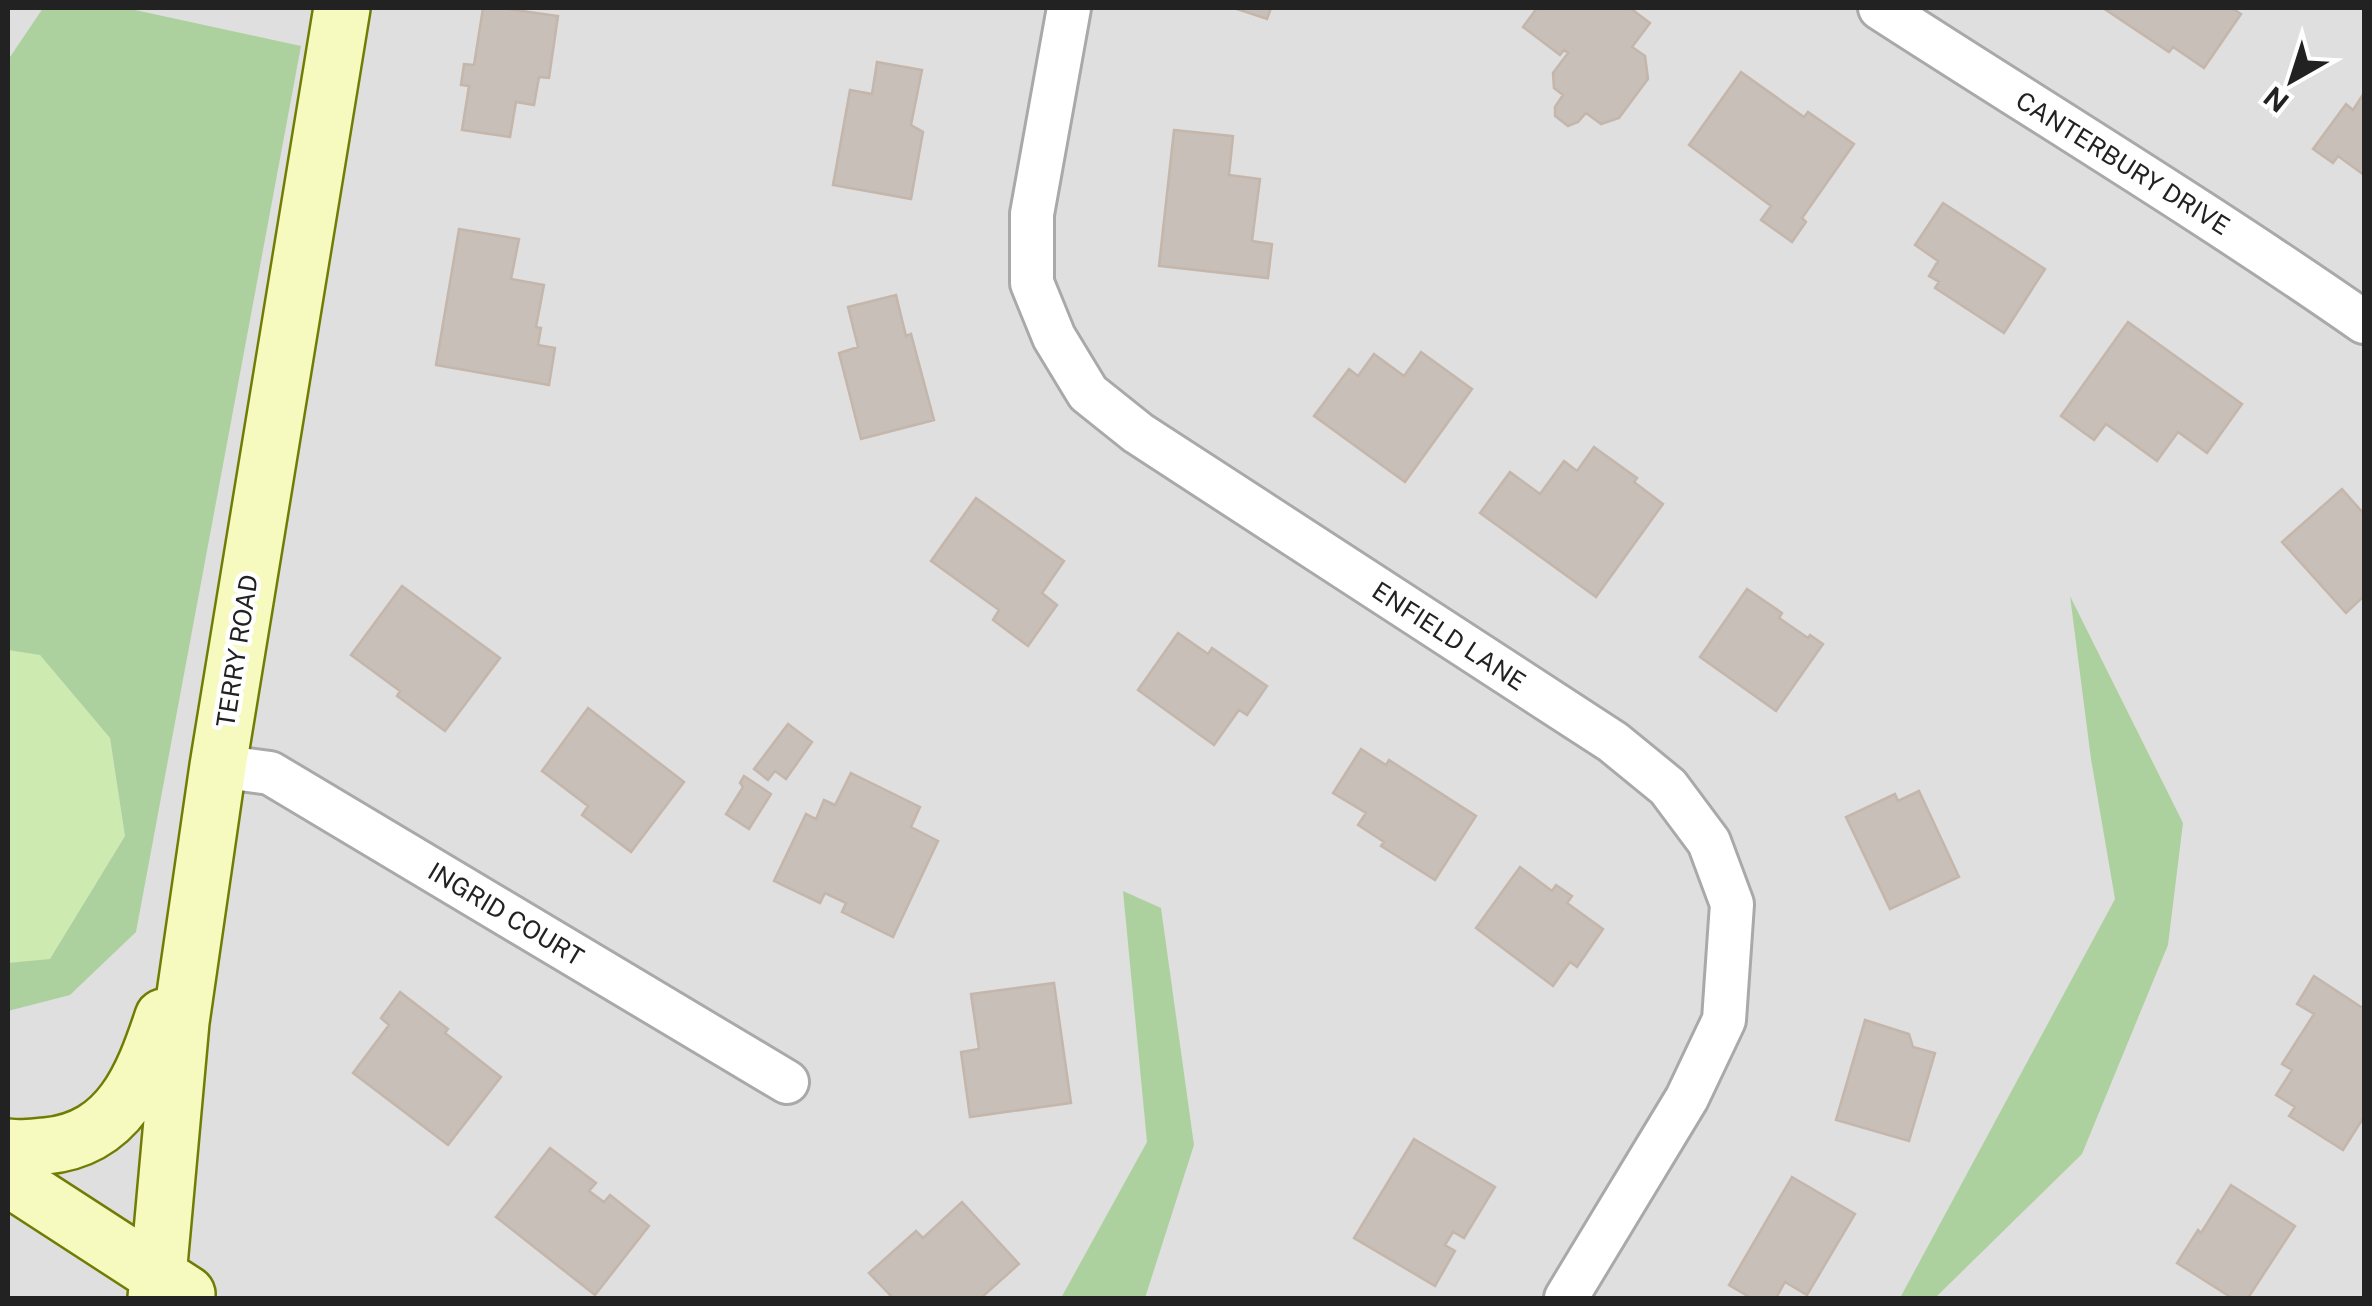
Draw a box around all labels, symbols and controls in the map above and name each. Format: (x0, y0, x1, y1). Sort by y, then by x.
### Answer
north arrow (2242, 30, 2342, 130)
text: N (2257, 80, 2295, 120)
street label: CANTERBURY DRIVE (2011, 85, 2235, 241)
street label: TERRY ROAD (210, 572, 264, 730)
street label: ENFIELD LANE (1367, 575, 1531, 697)
street label: INGRID COURT (423, 856, 589, 972)

